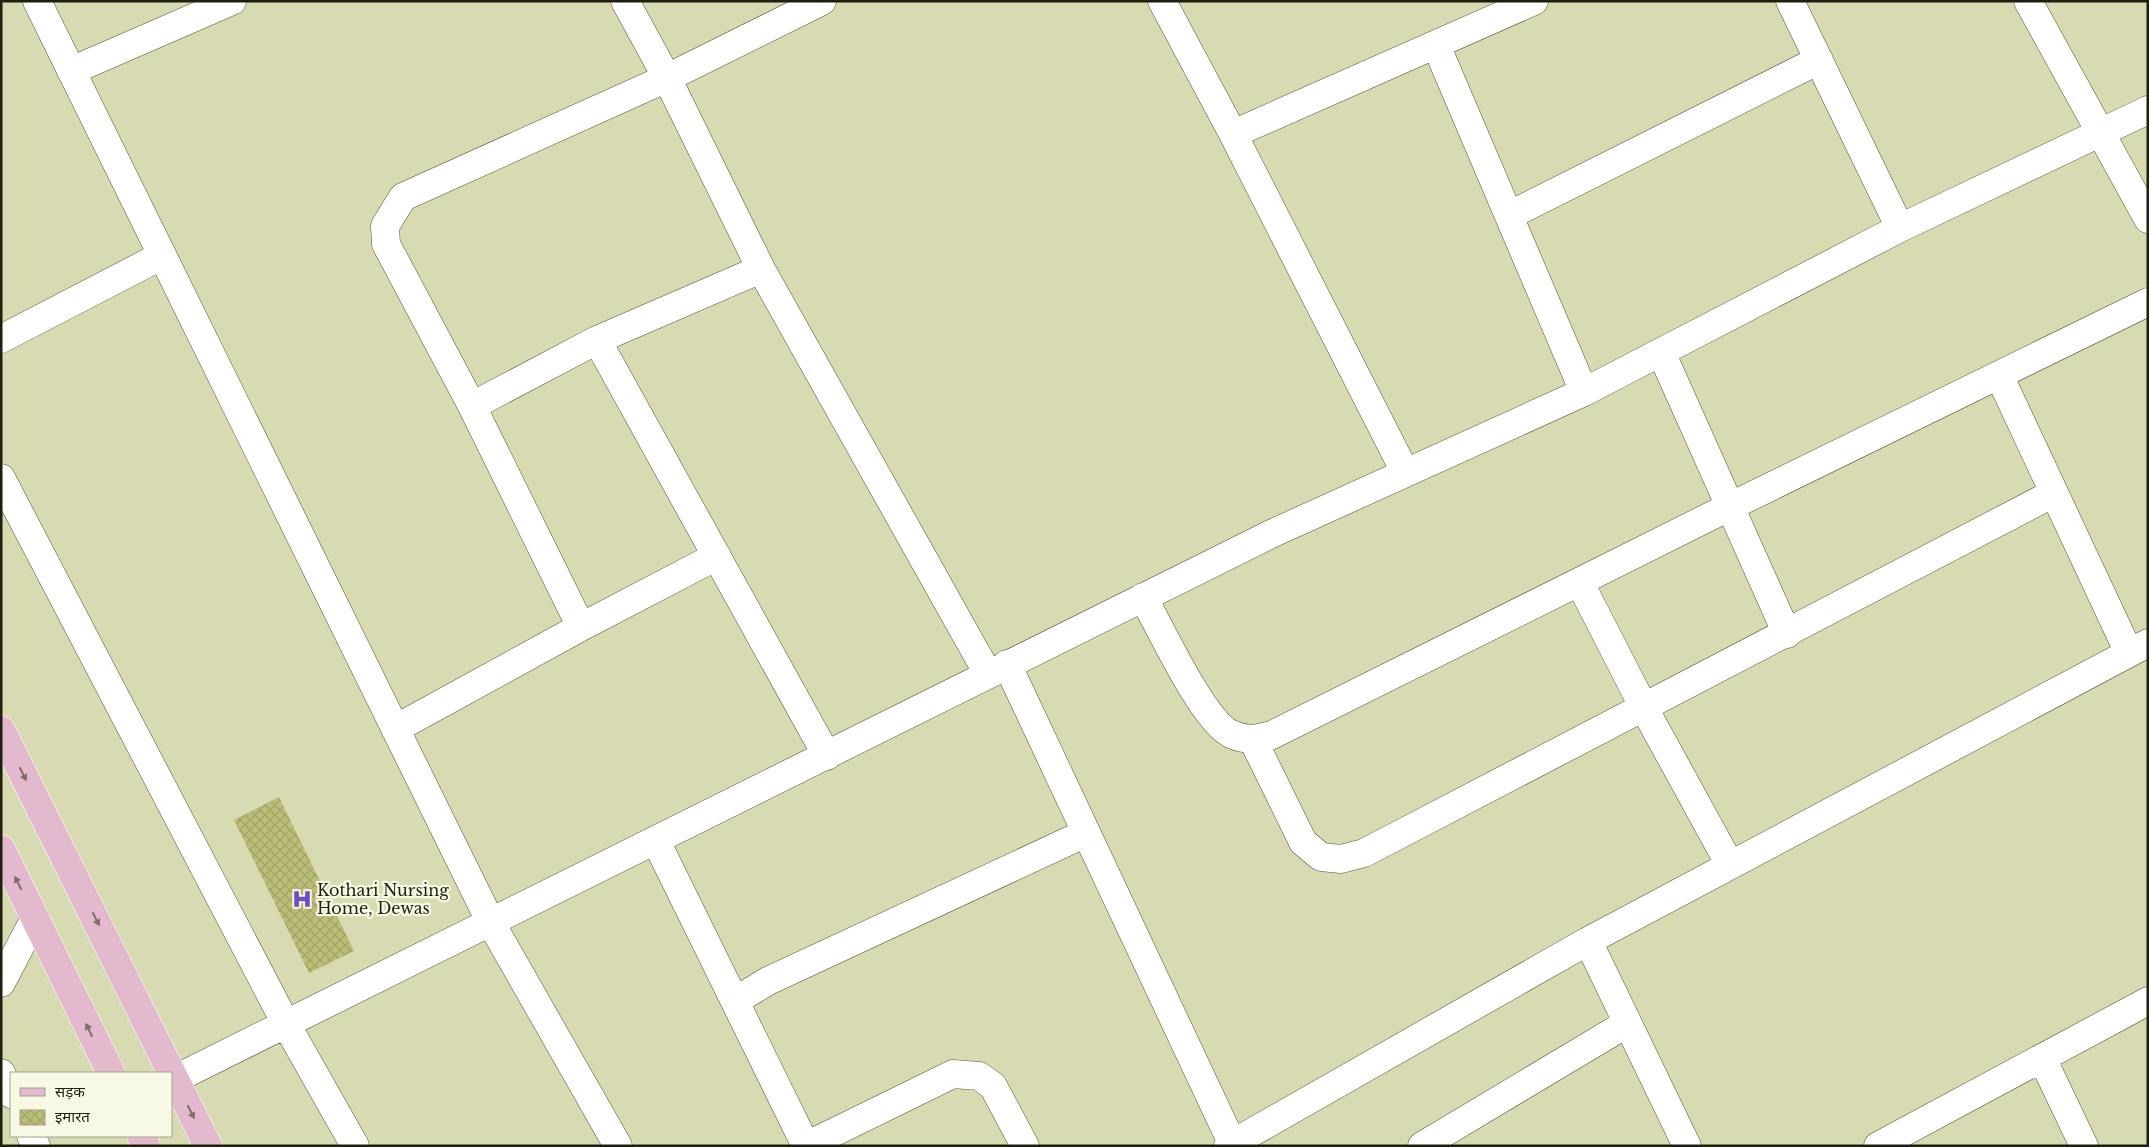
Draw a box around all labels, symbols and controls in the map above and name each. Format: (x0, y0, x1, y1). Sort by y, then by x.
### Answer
one-way arrow (19, 767, 27, 781)
one-way arrow (14, 876, 22, 890)
place label: Kothari Nursing Home, Dewas (317, 880, 449, 918)
hospital icon: Kothari Nursing Home, Dewas (291, 888, 313, 910)
one-way arrow (92, 912, 100, 927)
one-way arrow (85, 1022, 93, 1037)
legend (10, 1072, 172, 1137)
text: सड़क (55, 1082, 85, 1101)
one-way arrow (188, 1105, 196, 1119)
text: इमारत (55, 1107, 90, 1126)

